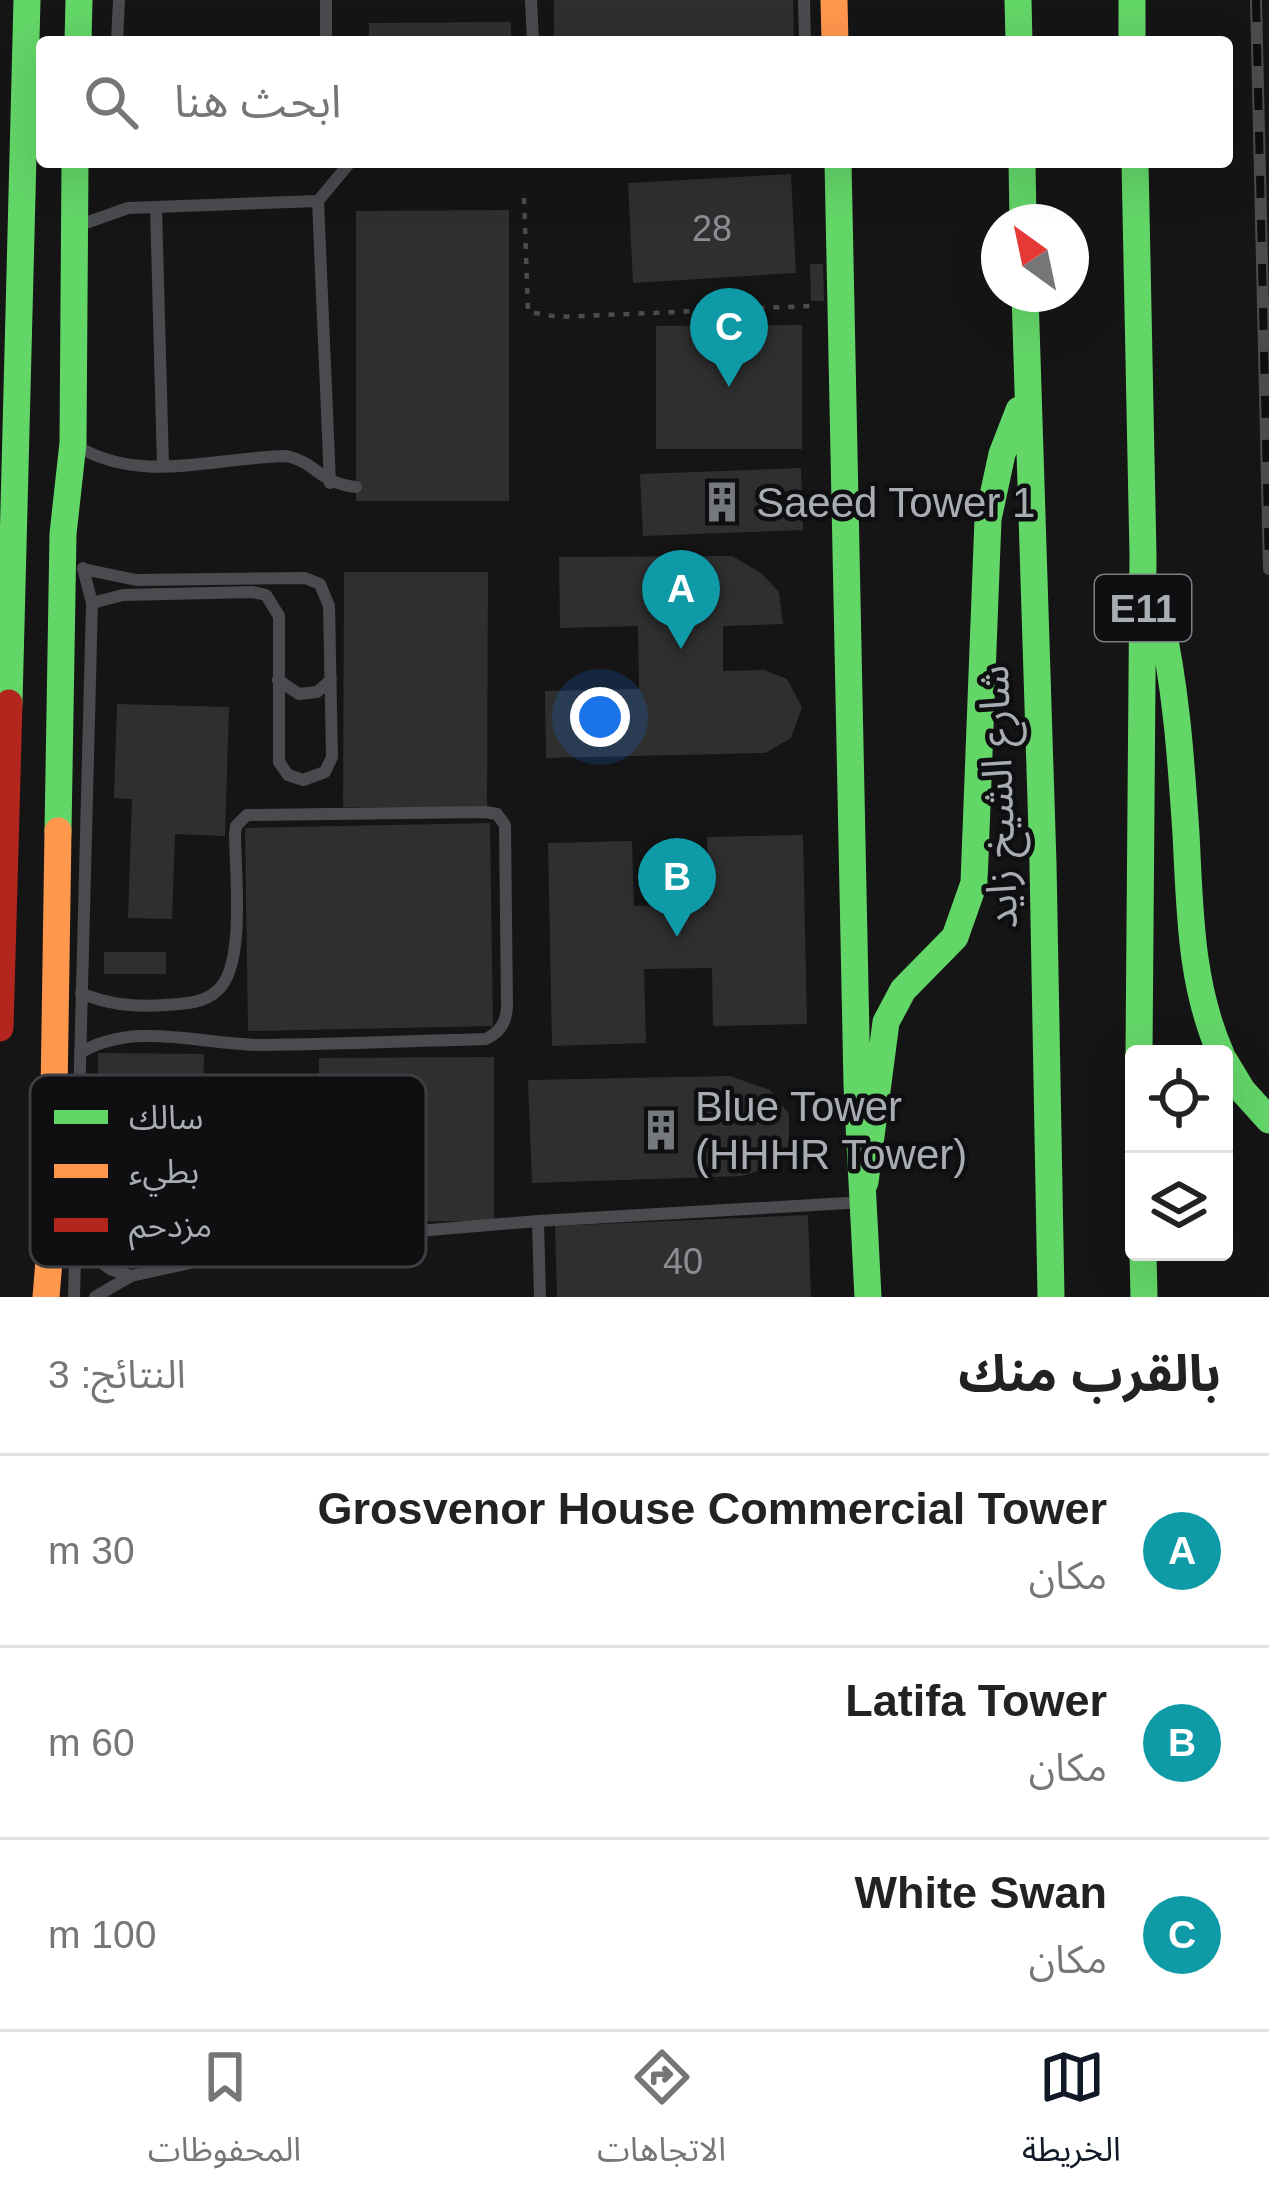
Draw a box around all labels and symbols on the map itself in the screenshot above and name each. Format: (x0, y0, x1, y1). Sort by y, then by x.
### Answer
north arrow (981, 204, 1089, 312)
house number: 28 (692, 208, 732, 249)
pin: C (690, 288, 768, 387)
building icon: Saeed Tower 1 (699, 479, 745, 525)
place label: Saeed Tower 1 (756, 479, 1035, 526)
pin: A (642, 550, 720, 649)
road number: E11 (1095, 575, 1191, 641)
street label: شارع الشيخ زايد (970, 664, 1034, 930)
your location (570, 687, 630, 747)
pin: B (638, 838, 716, 937)
legend (30, 1075, 426, 1267)
place label: Blue Tower (HHHR Tower) (695, 1083, 967, 1178)
text: سالك (129, 1099, 203, 1136)
building icon: Blue Tower (HHHR Tower) (638, 1107, 684, 1153)
text: بطيء (129, 1153, 199, 1197)
text: مزدحم (129, 1207, 212, 1251)
house number: 40 (663, 1241, 703, 1282)

